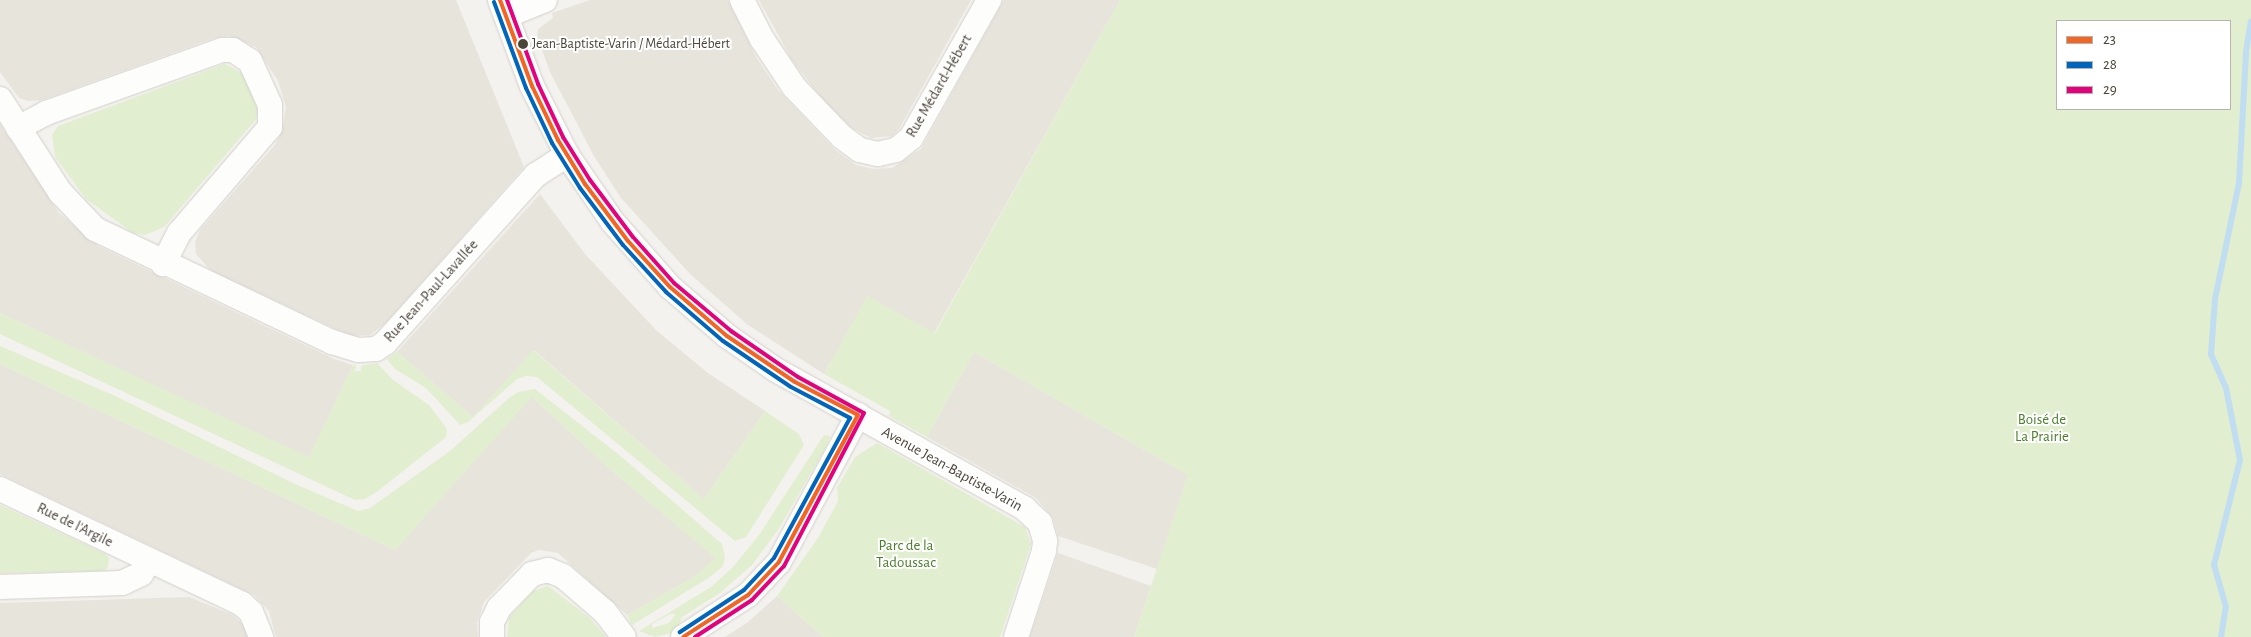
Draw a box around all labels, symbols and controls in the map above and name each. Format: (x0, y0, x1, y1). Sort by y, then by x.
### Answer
legend (2056, 20, 2231, 110)
street label: Rue Médard-Hébert (902, 31, 976, 141)
text: 23 (2103, 32, 2116, 47)
place label: Jean-Baptiste-Varin / Médard-Hébert (532, 36, 730, 52)
marker: Jean-Baptiste-Varin / Médard-Hébert (518, 39, 528, 49)
text: 28 (2103, 57, 2117, 72)
text: 29 (2103, 82, 2117, 97)
street label: Rue Jean-Paul-Lavallée (380, 236, 482, 346)
park label: Boisé de La Prairie (2015, 410, 2069, 445)
street label: Avenue Jean-Baptiste-Varin (878, 423, 1026, 515)
street label: Rue de l'Argile (34, 499, 116, 551)
park label: Parc de la Tadoussac (876, 536, 936, 571)

